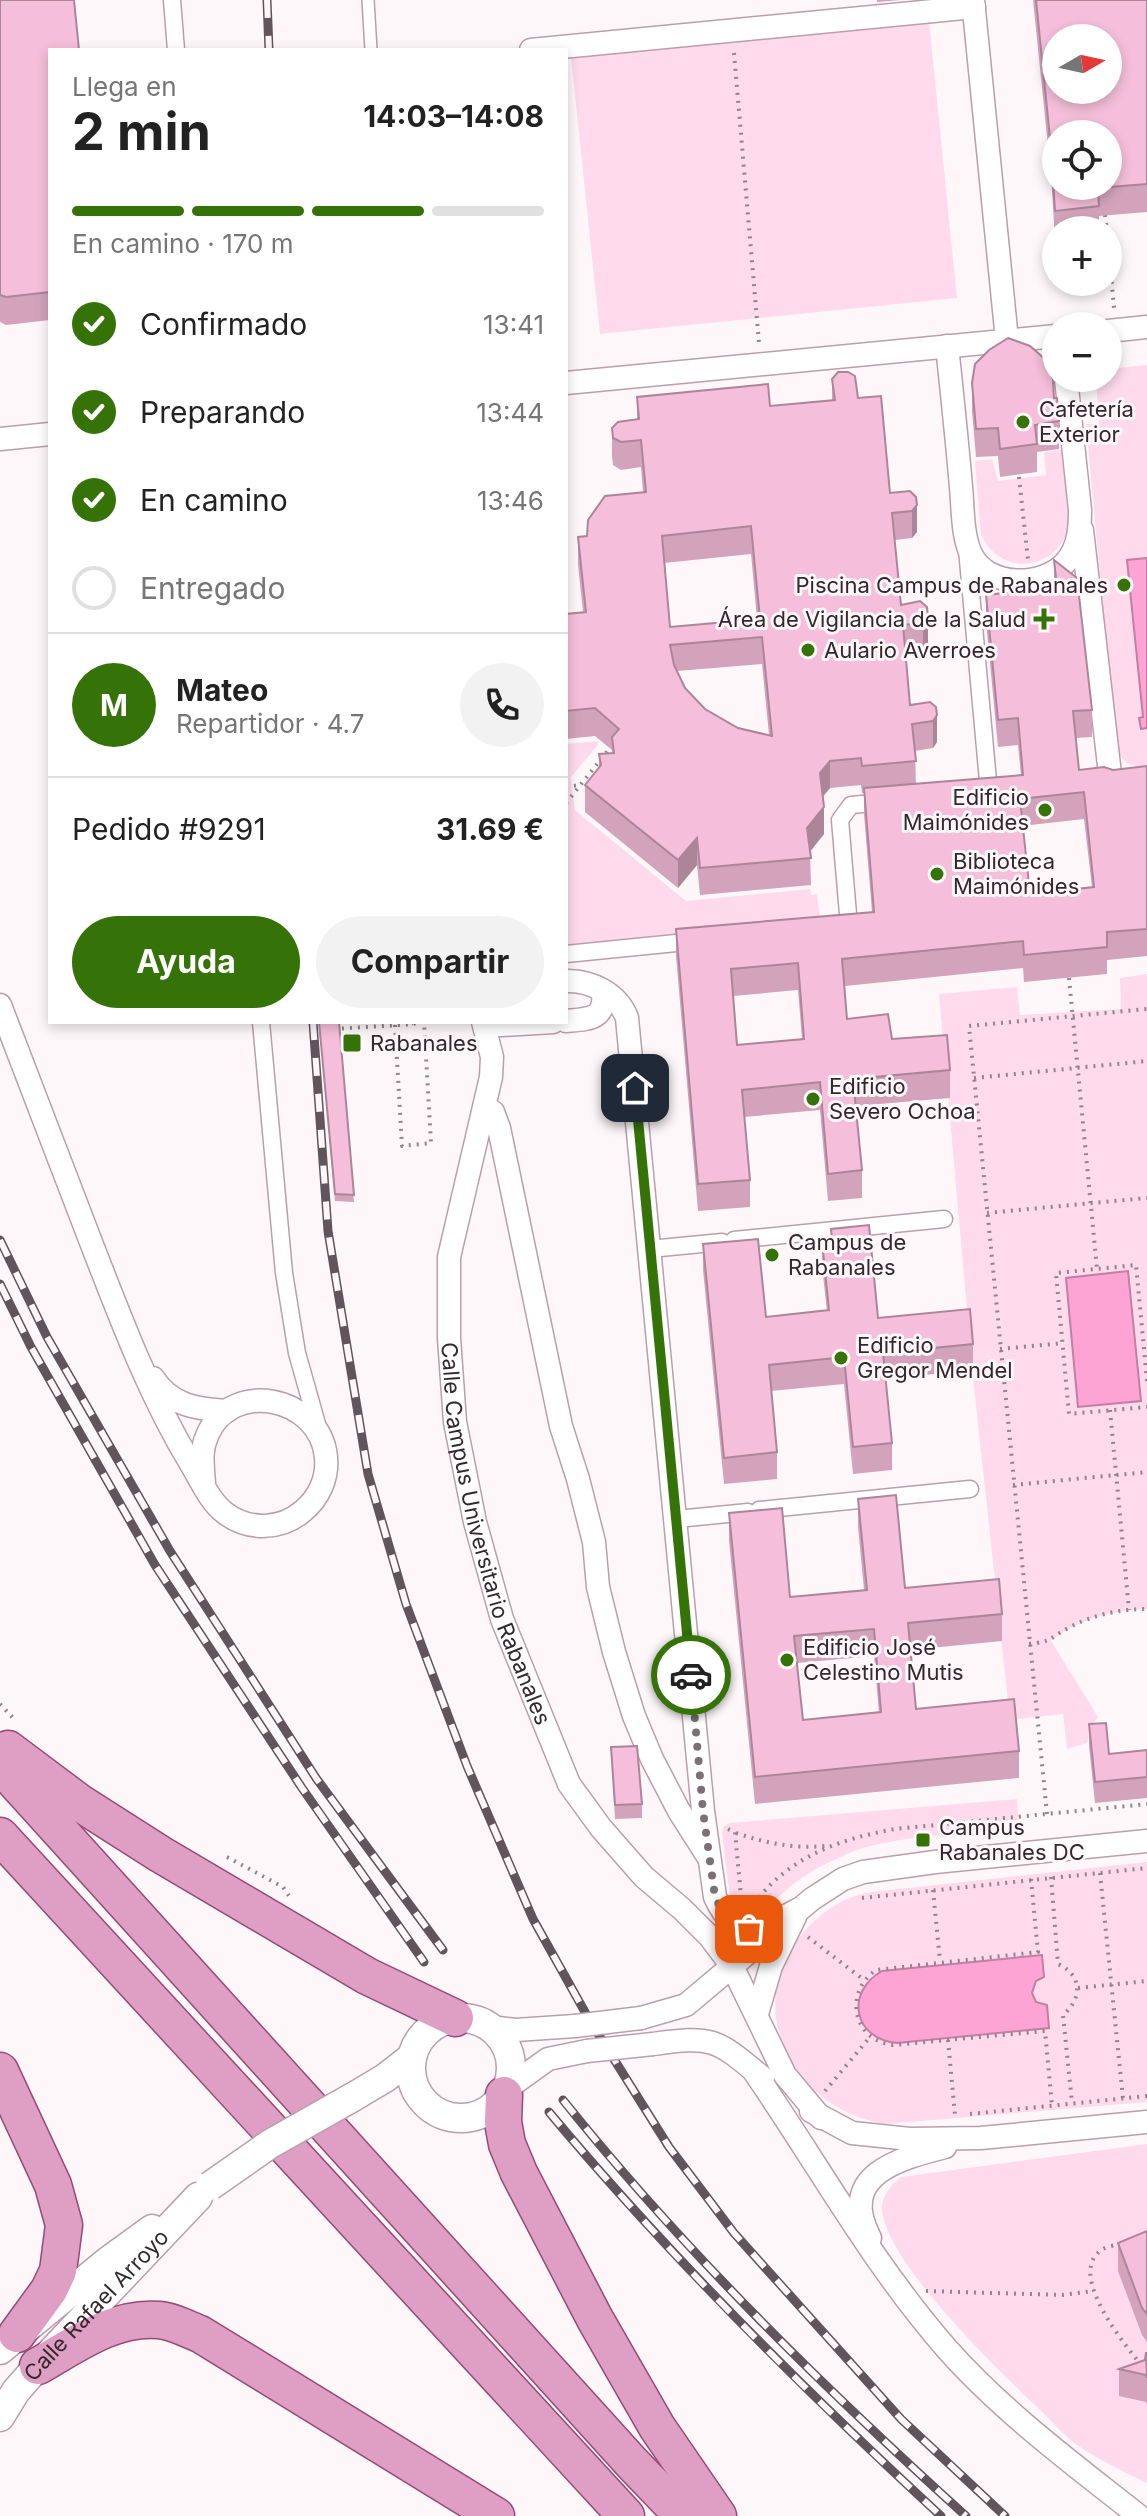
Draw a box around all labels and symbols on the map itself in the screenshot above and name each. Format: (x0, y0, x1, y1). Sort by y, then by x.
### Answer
north arrow (1042, 24, 1122, 104)
place label: Cafetería Exterior (1039, 396, 1134, 447)
marker: Cafetería Exterior (1014, 413, 1032, 431)
place label: Piscina Campus de Rabanales (796, 572, 1108, 598)
marker: Piscina Campus de Rabanales (1115, 576, 1133, 594)
place label: Área de Vigilancia de la Salud (718, 606, 1026, 632)
marker: Área de Vigilancia de la Salud (1033, 608, 1055, 630)
place label: Aulario Averroes (824, 637, 996, 663)
marker: Aulario Averroes (799, 641, 817, 659)
place label: Edificio Maimónides (903, 784, 1029, 835)
marker: Edificio Maimónides (1036, 801, 1054, 819)
place label: Biblioteca Maimónides (953, 848, 1079, 899)
marker: Biblioteca Maimónides (928, 865, 946, 883)
place label: Rabanales (370, 1030, 478, 1056)
marker: Rabanales (341, 1032, 363, 1054)
pin (601, 1054, 669, 1122)
place label: Edificio Severo Ochoa (829, 1073, 976, 1124)
marker: Edificio Severo Ochoa (804, 1090, 822, 1108)
place label: Campus de Rabanales (788, 1229, 906, 1280)
marker: Campus de Rabanales (763, 1246, 781, 1264)
place label: Edificio Gregor Mendel (857, 1332, 1013, 1383)
street label: Calle Campus Universitario Rabanales (436, 1341, 557, 1728)
marker: Edificio Gregor Mendel (832, 1349, 850, 1367)
place label: Edificio José Celestino Mutis (803, 1634, 964, 1685)
courier (651, 1635, 731, 1715)
marker: Edificio José Celestino Mutis (778, 1651, 796, 1669)
place label: Campus Rabanales DC (939, 1814, 1085, 1865)
marker: Campus Rabanales DC (914, 1831, 932, 1849)
pin (715, 1895, 783, 1963)
street label: Calle Rafael Arroyo (18, 2224, 174, 2386)

